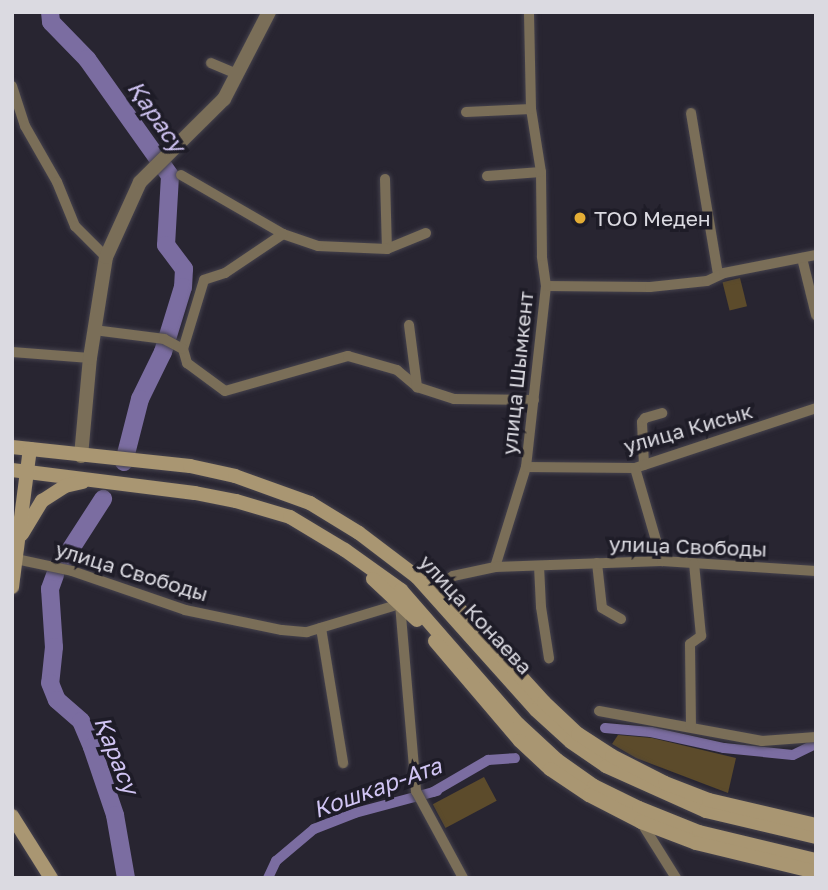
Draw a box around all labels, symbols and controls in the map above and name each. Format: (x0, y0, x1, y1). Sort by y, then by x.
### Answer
water label: Қарасу (122, 75, 192, 157)
place label: ТОО Меден (594, 205, 711, 231)
marker: ТОО Меден (572, 210, 588, 226)
street label: улица Шымкент (496, 290, 538, 456)
street label: улица Кисык (621, 398, 755, 458)
street label: улица Свободы (608, 531, 768, 561)
street label: улица Свободы (53, 536, 211, 606)
street label: улица Конаева (414, 549, 538, 679)
water label: Қарасу (89, 712, 145, 798)
water label: Кошкар-Ата (309, 751, 445, 823)

